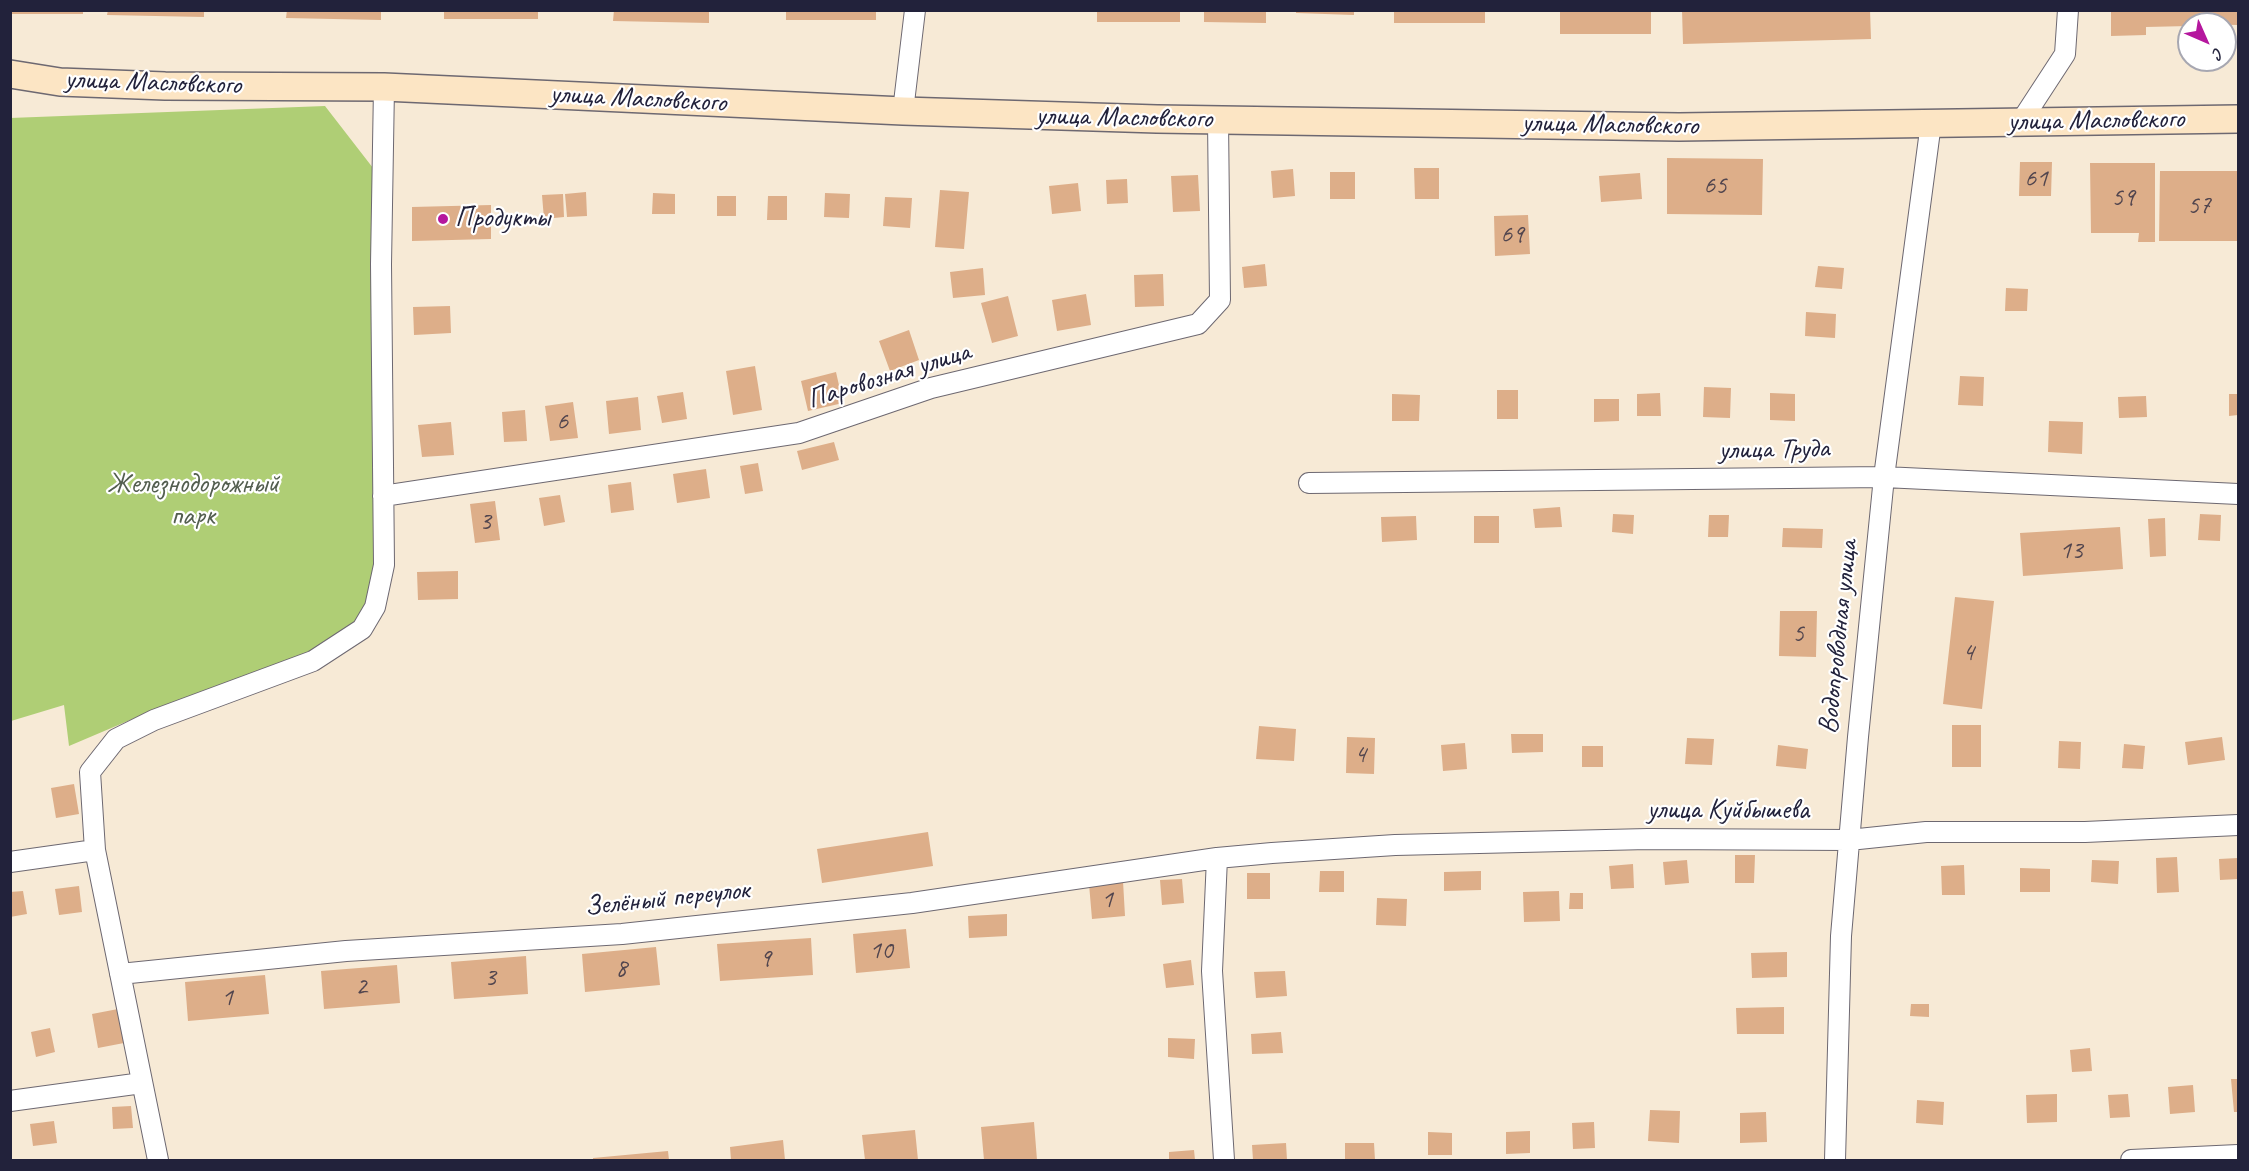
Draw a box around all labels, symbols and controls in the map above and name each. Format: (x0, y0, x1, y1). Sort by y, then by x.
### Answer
north arrow (2177, 12, 2237, 72)
text: С (2208, 43, 2228, 63)
street label: улица Масловского (64, 63, 242, 103)
street label: улица Масловского (549, 78, 727, 120)
street label: улица Масловского (1035, 100, 1213, 136)
street label: улица Масловского (2007, 103, 2185, 139)
street label: улица Масловского (1521, 107, 1699, 143)
house number: 61 (2024, 163, 2048, 195)
house number: 65 (1703, 170, 1727, 202)
house number: 59 (2111, 182, 2135, 214)
house number: 57 (2187, 190, 2211, 222)
place label: Продукты (455, 202, 550, 236)
marker: Продукты (436, 212, 450, 226)
house number: 69 (1500, 219, 1524, 251)
street label: Паровозная улица (804, 335, 974, 417)
house number: 6 (556, 406, 568, 438)
street label: улица Труда (1718, 432, 1830, 468)
park label: Железнодорожный парк (107, 468, 279, 534)
house number: 3 (479, 506, 491, 538)
house number: 13 (2059, 535, 2083, 567)
street label: Водопроводная улица (1812, 538, 1866, 736)
house number: 5 (1792, 618, 1804, 650)
house number: 4 (1962, 637, 1974, 669)
house number: 4 (1354, 739, 1366, 771)
street label: улица Куйбышева (1647, 794, 1809, 828)
street label: Зелёный переулок (583, 874, 751, 924)
house number: 1 (1101, 884, 1113, 916)
house number: 10 (869, 935, 893, 967)
house number: 9 (759, 943, 771, 975)
house number: 8 (615, 953, 627, 985)
house number: 3 (484, 962, 496, 994)
house number: 2 (355, 971, 367, 1003)
house number: 1 (221, 982, 233, 1014)

